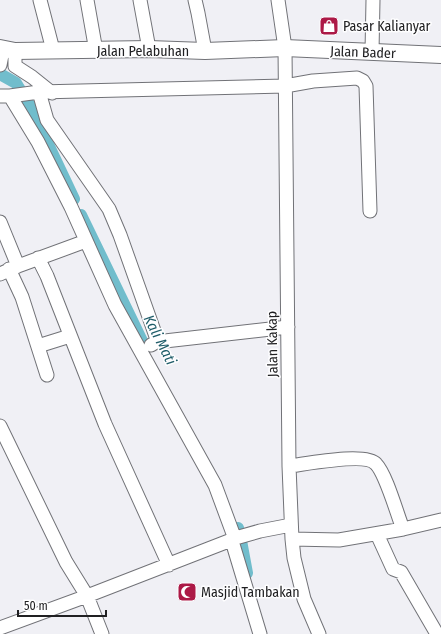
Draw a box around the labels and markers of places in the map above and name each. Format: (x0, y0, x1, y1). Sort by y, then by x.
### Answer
shop icon: Pasar Kalianyar (318, 15, 340, 37)
place label: Pasar Kalianyar (343, 18, 431, 35)
mosque icon: Masjid Tambakan (176, 581, 198, 603)
place label: Masjid Tambakan (201, 584, 300, 601)

